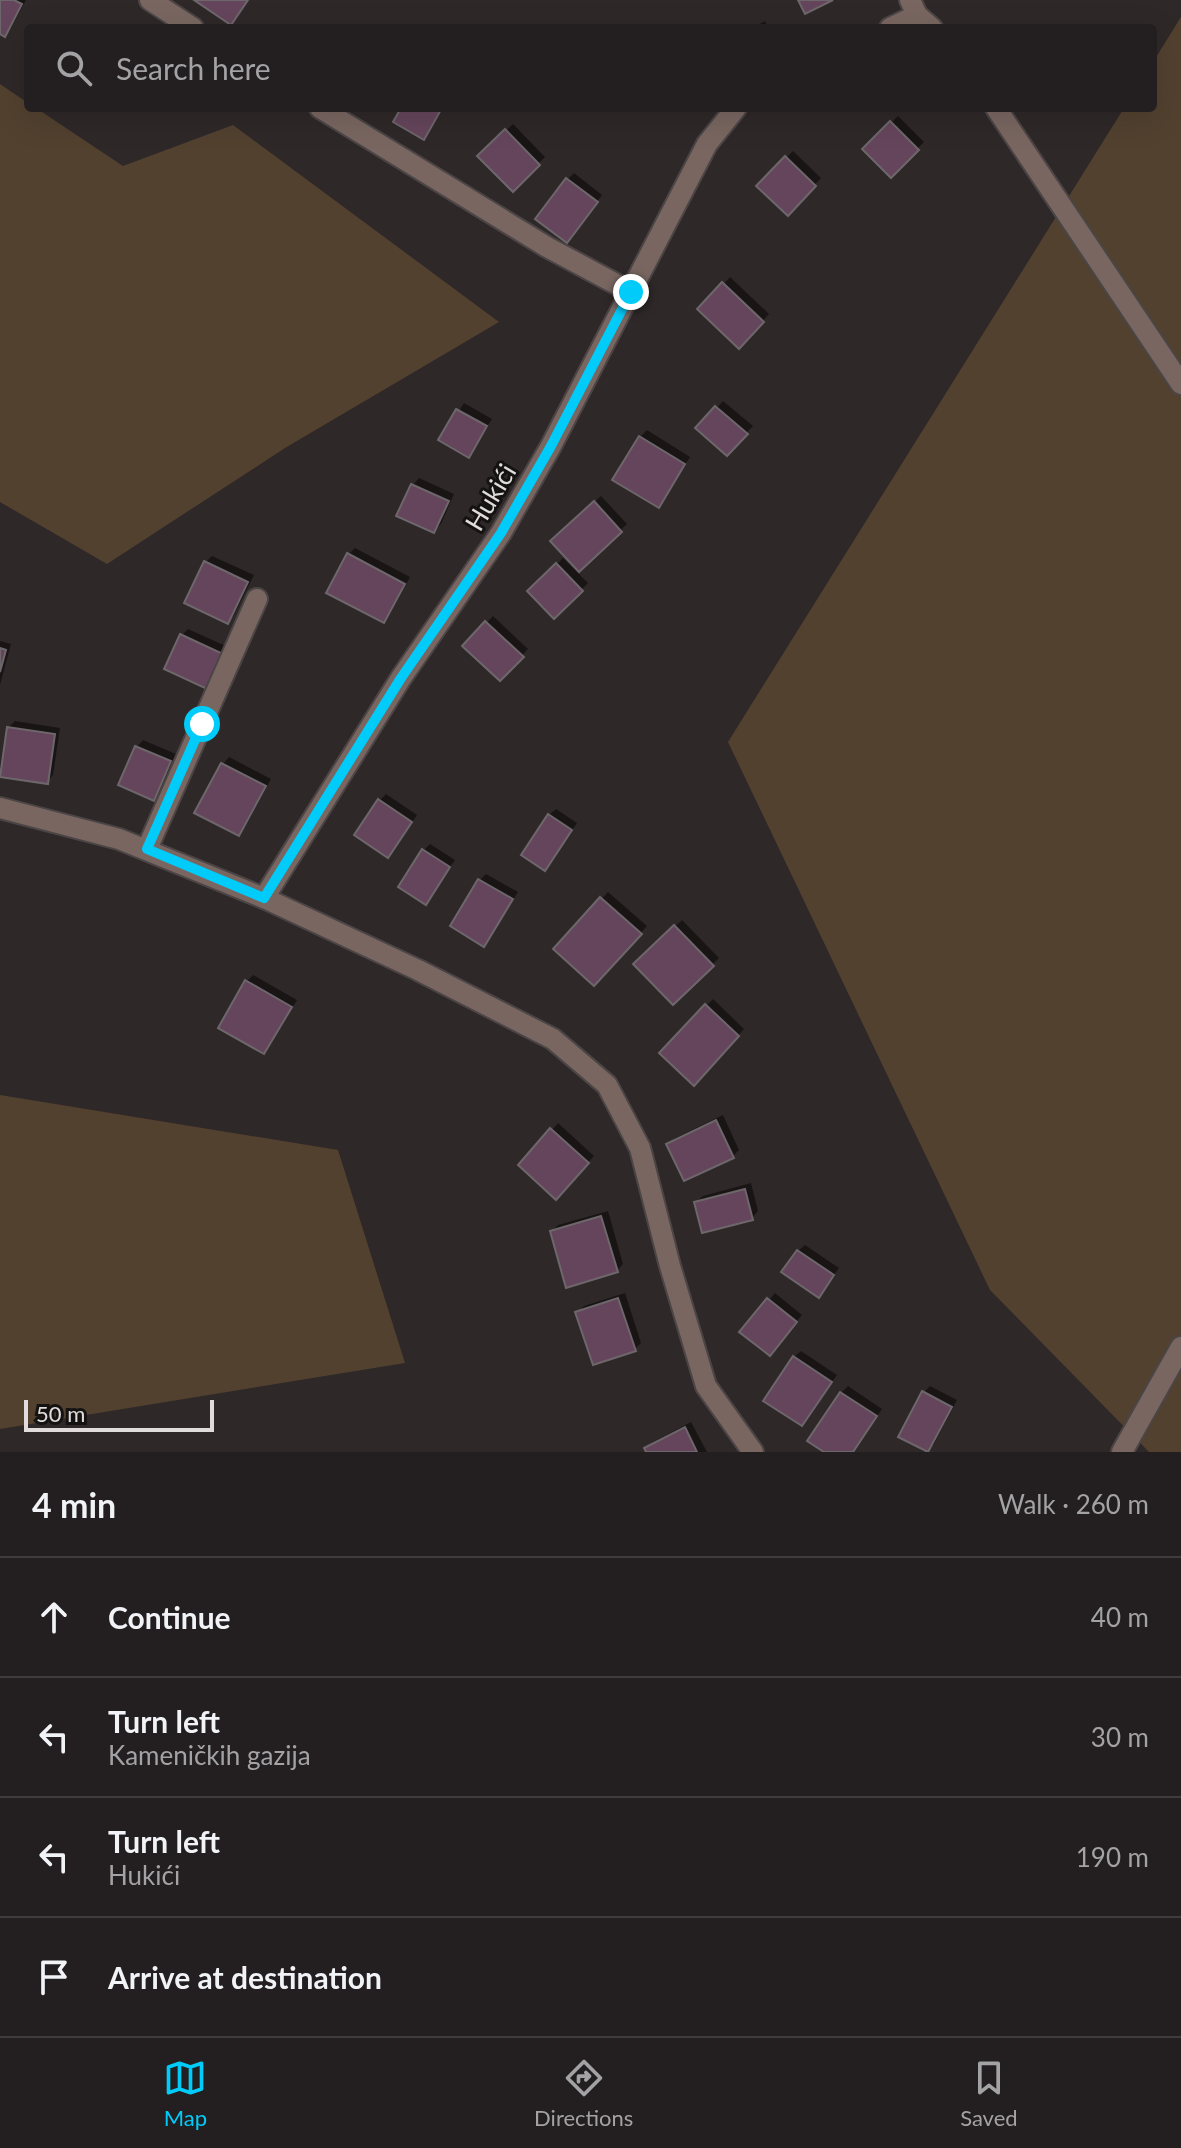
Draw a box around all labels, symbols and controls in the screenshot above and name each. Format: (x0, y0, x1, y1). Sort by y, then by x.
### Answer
search box (24, 24, 1157, 112)
icon: search (52, 46, 96, 90)
text: Search here (116, 50, 271, 86)
route end (613, 274, 649, 310)
street label: Hukići (458, 458, 522, 536)
route start (184, 706, 220, 742)
scale bar (24, 1396, 214, 1432)
text: 50 m (36, 1400, 85, 1427)
text: 4 min (32, 1484, 116, 1525)
text: Walk · 260 m (998, 1488, 1149, 1520)
icon: ahead (32, 1595, 76, 1639)
text: Continue (108, 1599, 231, 1635)
text: 40 m (1091, 1601, 1149, 1633)
text: Turn left (108, 1703, 220, 1739)
icon: left (32, 1715, 76, 1759)
text: 30 m (1091, 1721, 1149, 1753)
text: Kameničkih gazija (108, 1739, 311, 1771)
text: Turn left (108, 1823, 220, 1859)
icon: left (32, 1835, 76, 1879)
text: 190 m (1076, 1841, 1149, 1873)
text: Hukići (108, 1859, 180, 1891)
icon: arrive (32, 1955, 76, 1999)
text: Arrive at destination (108, 1959, 382, 1995)
tab: Map (163, 2056, 207, 2131)
tab: Directions (534, 2056, 633, 2131)
tab: Saved (960, 2056, 1018, 2131)

